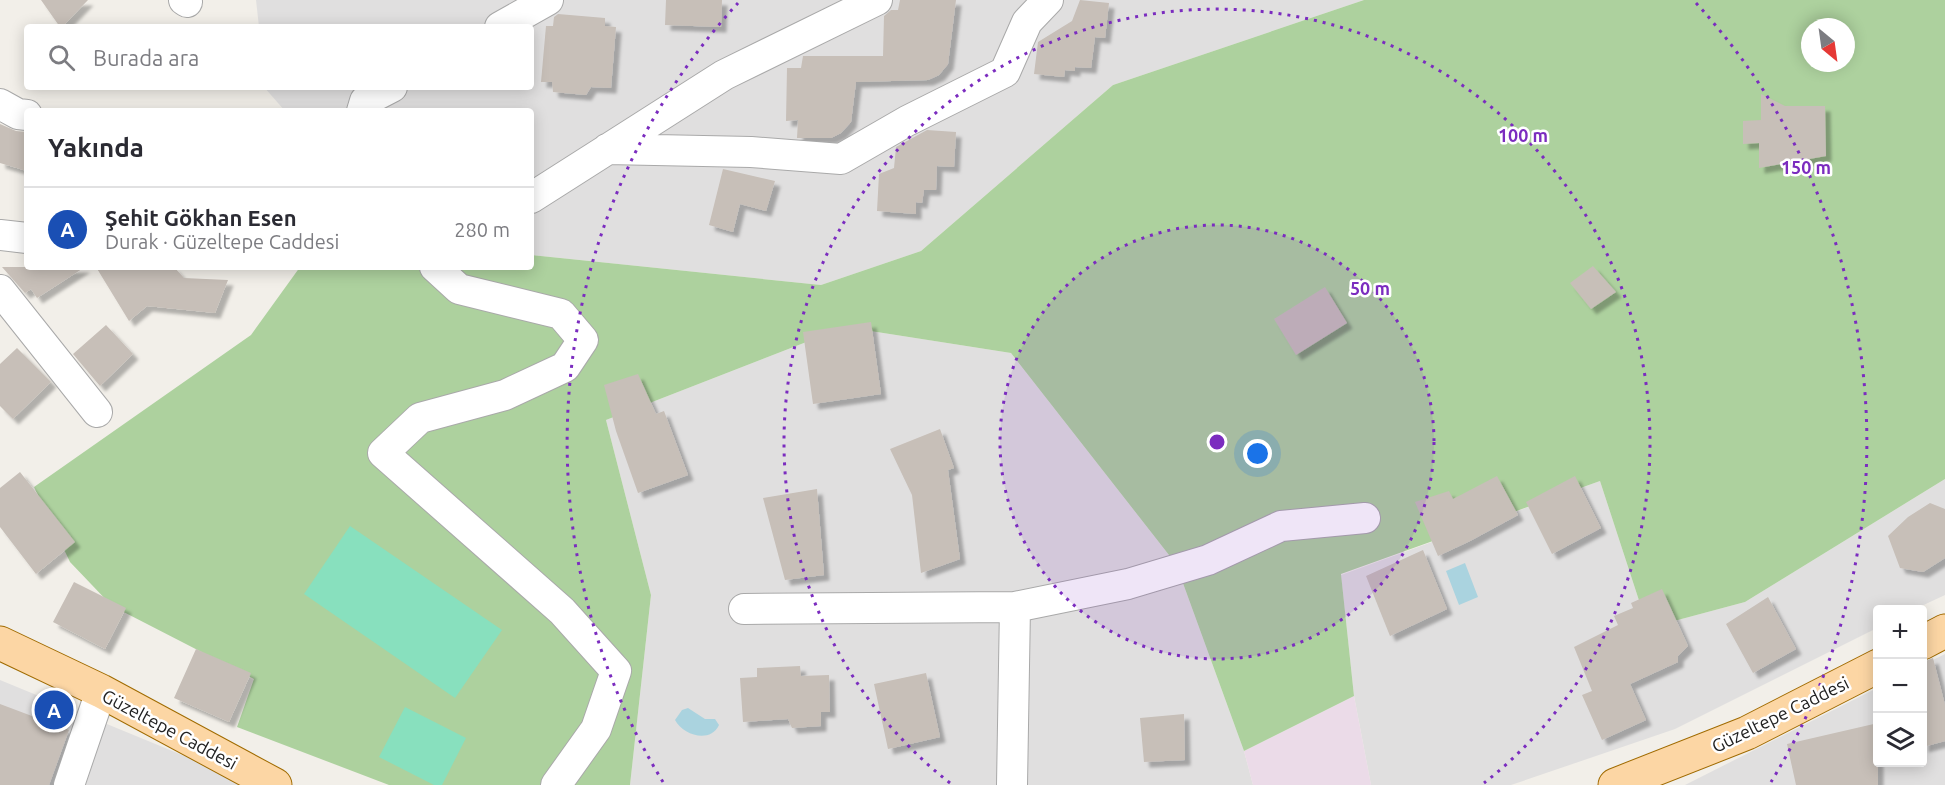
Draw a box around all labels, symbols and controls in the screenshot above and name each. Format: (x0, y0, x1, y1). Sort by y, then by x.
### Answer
north arrow (1801, 18, 1855, 72)
search box (24, 24, 534, 90)
icon: search (45, 41, 78, 74)
text: Burada ara (93, 45, 199, 70)
text: 100 m (1498, 125, 1548, 145)
text: Yakında (48, 133, 144, 162)
text: 150 m (1781, 157, 1831, 177)
text: Şehit Gökhan Esen (105, 205, 297, 230)
text: A (60, 218, 75, 241)
text: 280 m (454, 218, 510, 241)
text: Durak · Güzeltepe Caddesi (105, 230, 339, 253)
text: 50 m (1350, 278, 1390, 298)
centre of rings (1207, 432, 1227, 452)
your location (1243, 439, 1272, 468)
map controls (1873, 605, 1927, 767)
button: + (1873, 605, 1927, 659)
button: − (1873, 659, 1927, 713)
street label: Güzeltepe Caddesi (1708, 672, 1852, 756)
street label: Güzeltepe Caddesi (99, 685, 241, 773)
pin: A (34, 688, 74, 732)
button: layers (1873, 713, 1927, 767)

